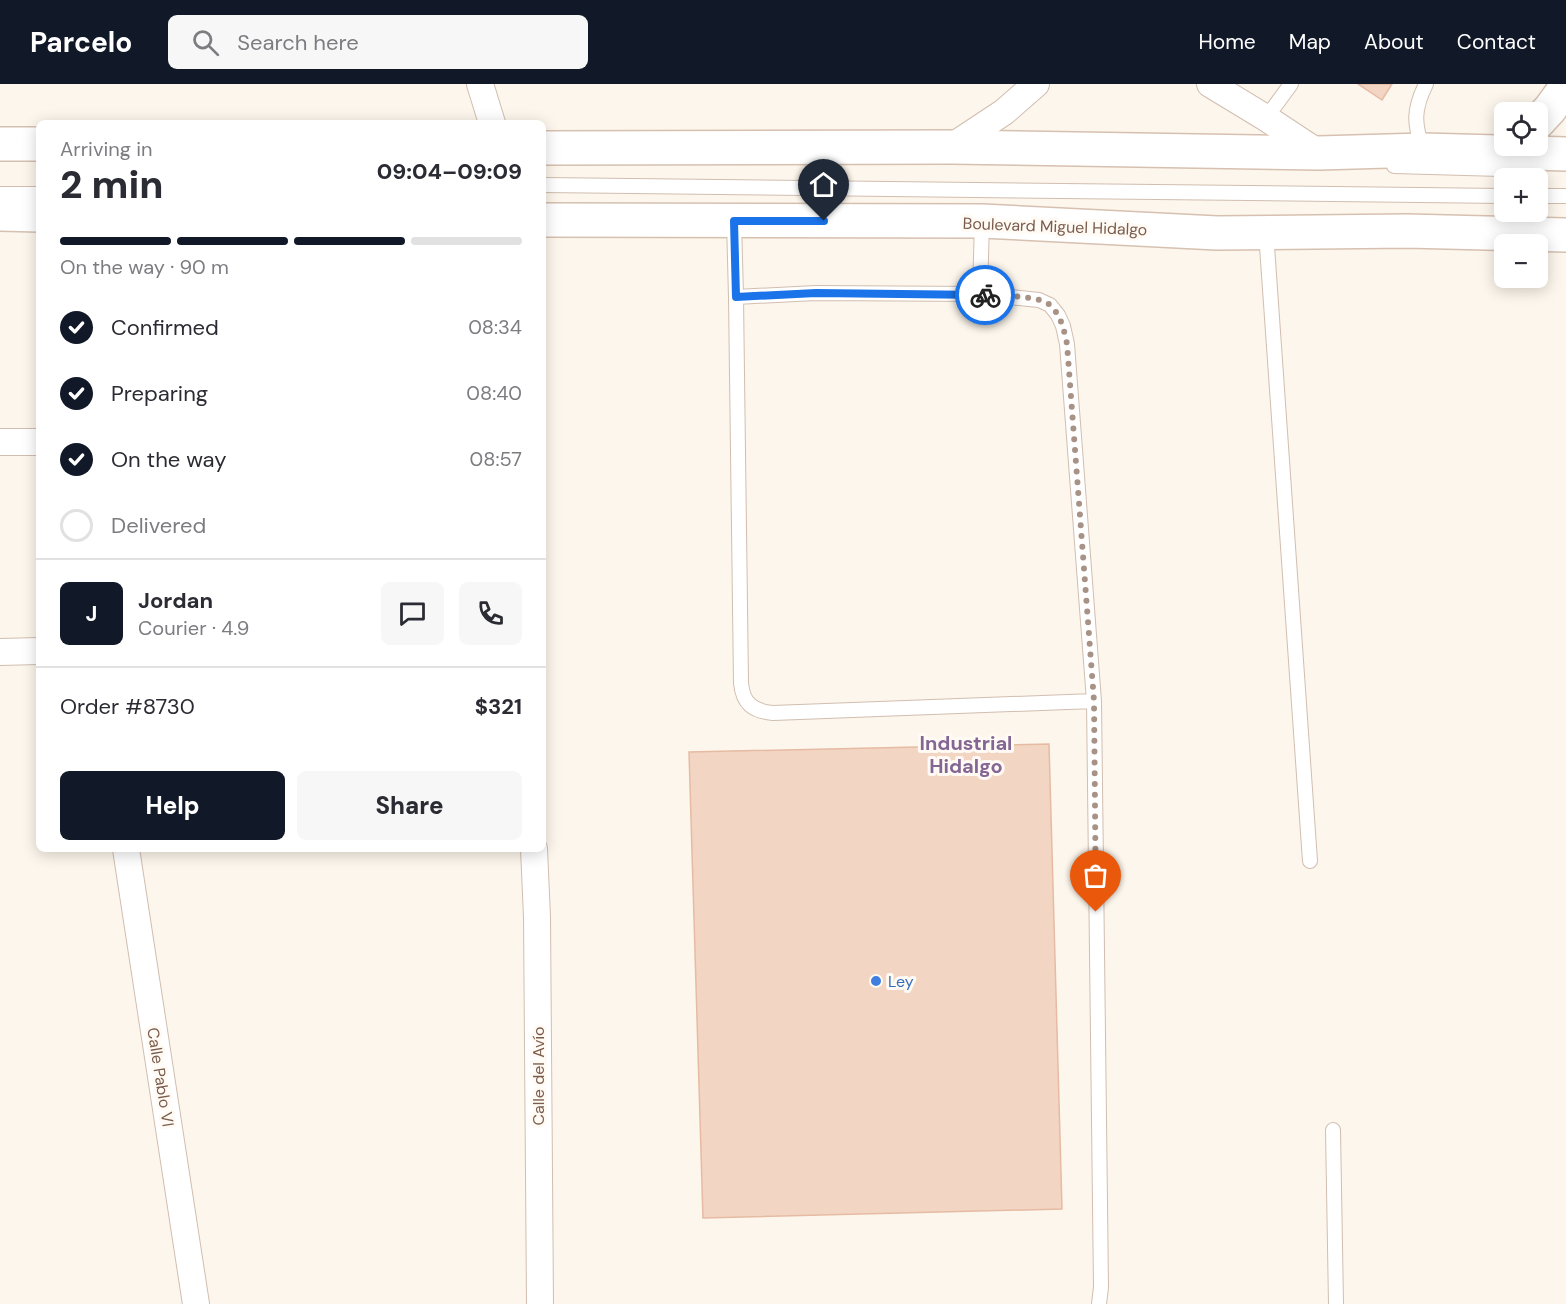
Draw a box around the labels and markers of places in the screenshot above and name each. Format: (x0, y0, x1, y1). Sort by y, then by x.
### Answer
pin (798, 159, 849, 221)
pin (1070, 850, 1121, 912)
place label: Ley (888, 971, 914, 992)
marker: Ley (869, 974, 883, 988)

